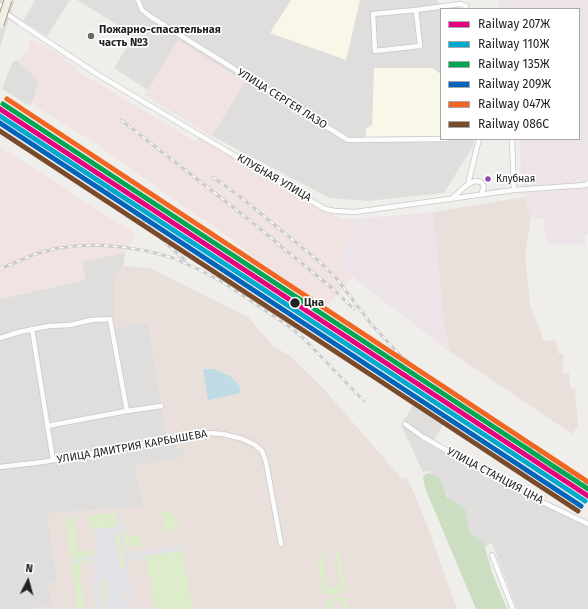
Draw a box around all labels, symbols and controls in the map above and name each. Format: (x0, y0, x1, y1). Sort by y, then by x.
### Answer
legend (440, 8, 580, 140)
text: Railway 207Ж (478, 17, 550, 31)
place label: Пожарно-спасательная часть №3 (99, 23, 221, 49)
marker: Пожарно-спасательная часть №3 (86, 31, 96, 41)
text: Railway 110Ж (478, 37, 549, 51)
text: Railway 135Ж (478, 57, 550, 71)
street label: УЛИЦА СЕРГЕЯ ЛАЗО (235, 66, 329, 132)
text: Railway 209Ж (478, 77, 551, 91)
text: Railway 047Ж (478, 97, 550, 111)
text: Railway 086С (478, 117, 549, 131)
street label: КЛУБНАЯ УЛИЦА (235, 151, 313, 205)
place label: Клубная (496, 173, 535, 185)
marker: Клубная (483, 174, 493, 184)
marker: Цна (288, 296, 302, 310)
place label: Цна (304, 296, 324, 310)
street label: УЛИЦА ДМИТРИЯ КАРБЫШЕВА (56, 427, 208, 467)
street label: УЛИЦА СТАНЦИЯ ЦНА (444, 445, 546, 507)
north arrow (8, 561, 48, 601)
text: N (25, 562, 34, 575)

